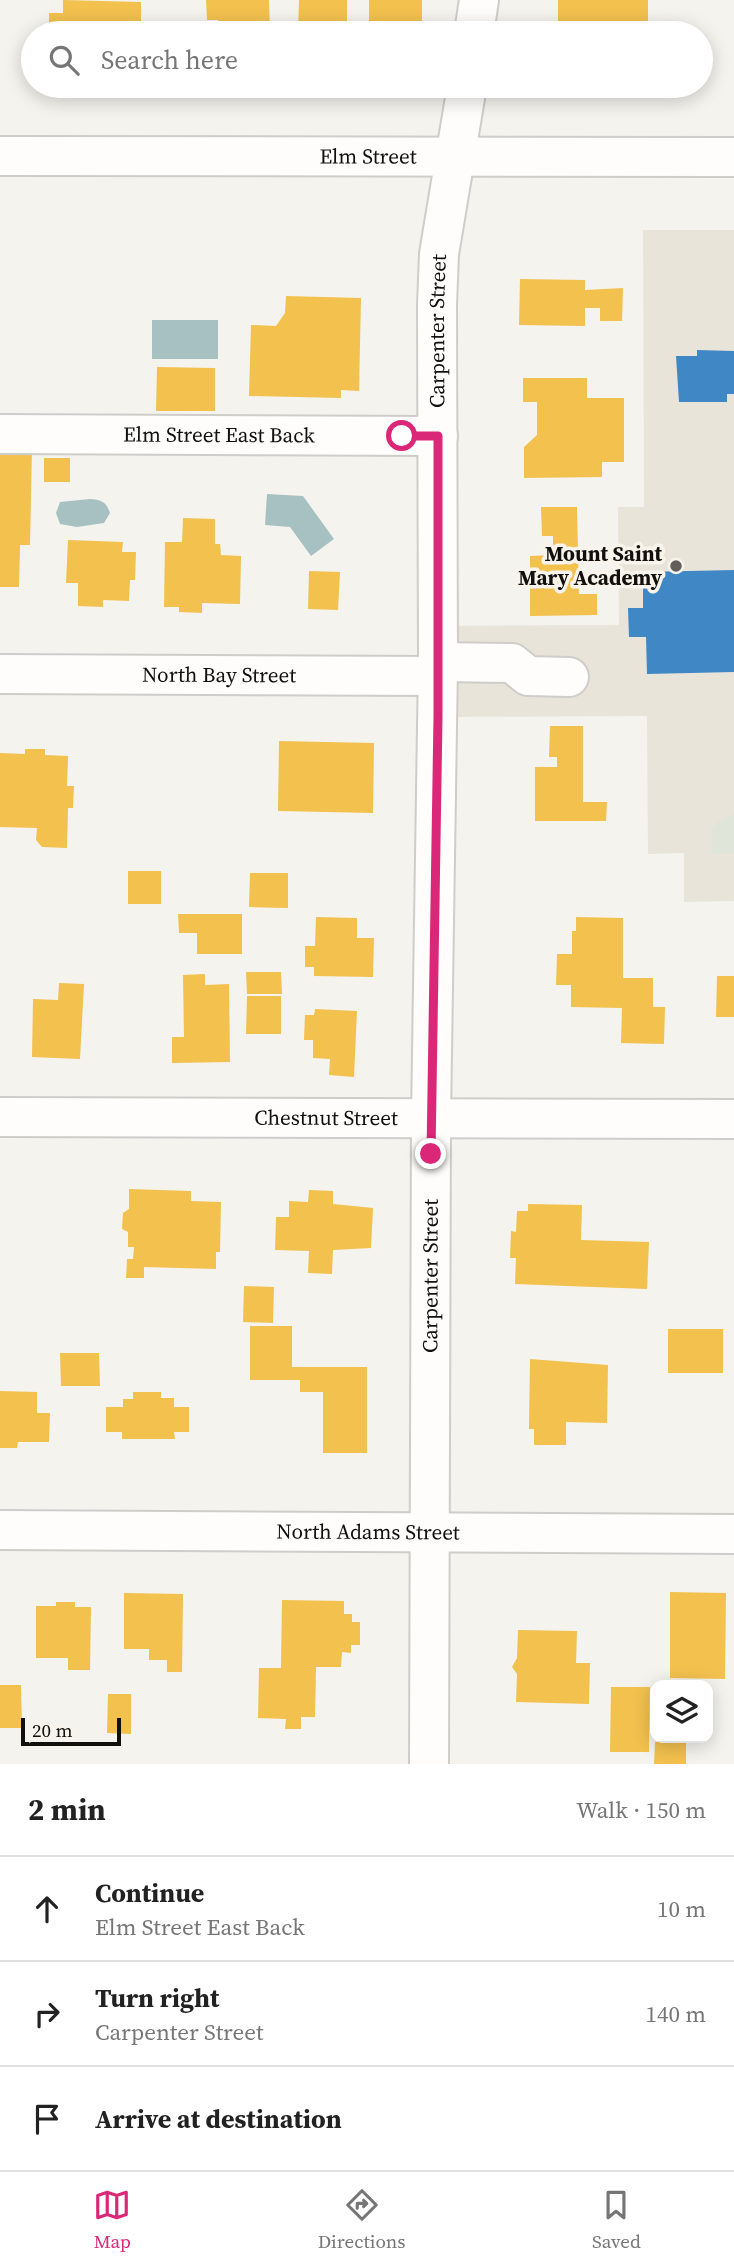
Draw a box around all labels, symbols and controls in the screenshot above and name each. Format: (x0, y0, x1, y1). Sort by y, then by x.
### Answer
search box (21, 21, 713, 98)
icon: search (45, 41, 83, 79)
text: Search here (101, 42, 238, 78)
street label: Elm Street (319, 141, 417, 171)
street label: Carpenter Street (422, 253, 453, 408)
street label: Elm Street East Back (123, 420, 315, 449)
route start (386, 420, 417, 451)
place label: Mount Saint Mary Academy (518, 539, 663, 592)
marker: Mount Saint Mary Academy (668, 558, 684, 574)
street label: North Bay Street (142, 660, 296, 689)
street label: Chestnut Street (254, 1103, 398, 1132)
route end (415, 1138, 446, 1169)
street label: Carpenter Street (415, 1199, 445, 1353)
street label: North Adams Street (276, 1517, 460, 1547)
map controls (650, 1680, 713, 1743)
button: layers (650, 1680, 713, 1743)
scale bar (21, 1715, 121, 1747)
text: 20 m (32, 1717, 73, 1743)
text: 2 min (28, 1789, 106, 1830)
text: Walk · 150 m (576, 1794, 706, 1826)
text: Continue (95, 1875, 204, 1911)
icon: ahead (28, 1890, 66, 1928)
text: 10 m (657, 1893, 706, 1925)
text: Elm Street East Back (95, 1911, 305, 1943)
text: Turn right (95, 1980, 219, 2016)
icon: right (28, 1995, 66, 2033)
text: 140 m (645, 1998, 706, 2030)
text: Carpenter Street (95, 2016, 264, 2048)
icon: arrive (28, 2100, 66, 2138)
text: Arrive at destination (95, 2101, 342, 2137)
tab: Map (93, 2186, 131, 2254)
tab: Directions (318, 2186, 406, 2254)
tab: Saved (592, 2186, 641, 2254)

